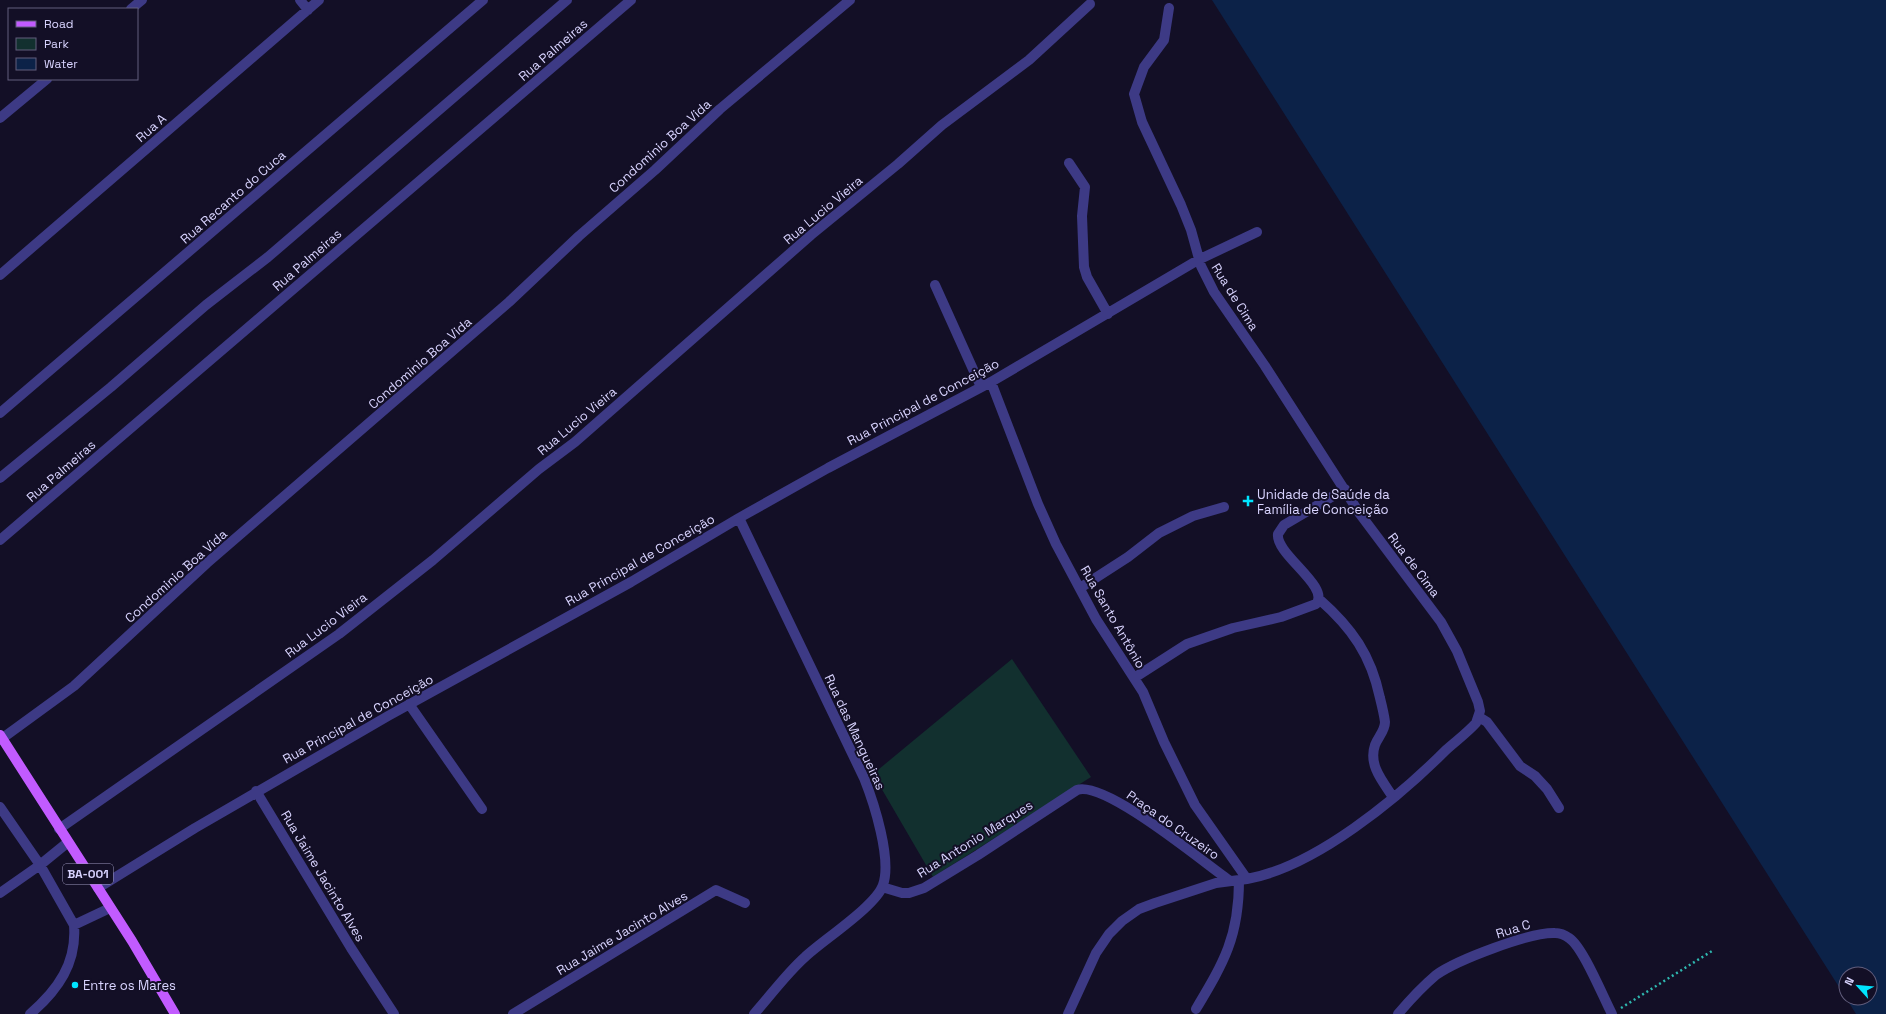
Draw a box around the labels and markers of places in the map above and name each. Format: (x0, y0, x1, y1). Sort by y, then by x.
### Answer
place label: Unidade de Saúde da Família de Conceição (1257, 486, 1390, 518)
marker: Unidade de Saúde da Família de Conceição (1242, 495, 1254, 507)
place label: Entre os Mares (83, 977, 176, 994)
marker: Entre os Mares (70, 980, 80, 990)

